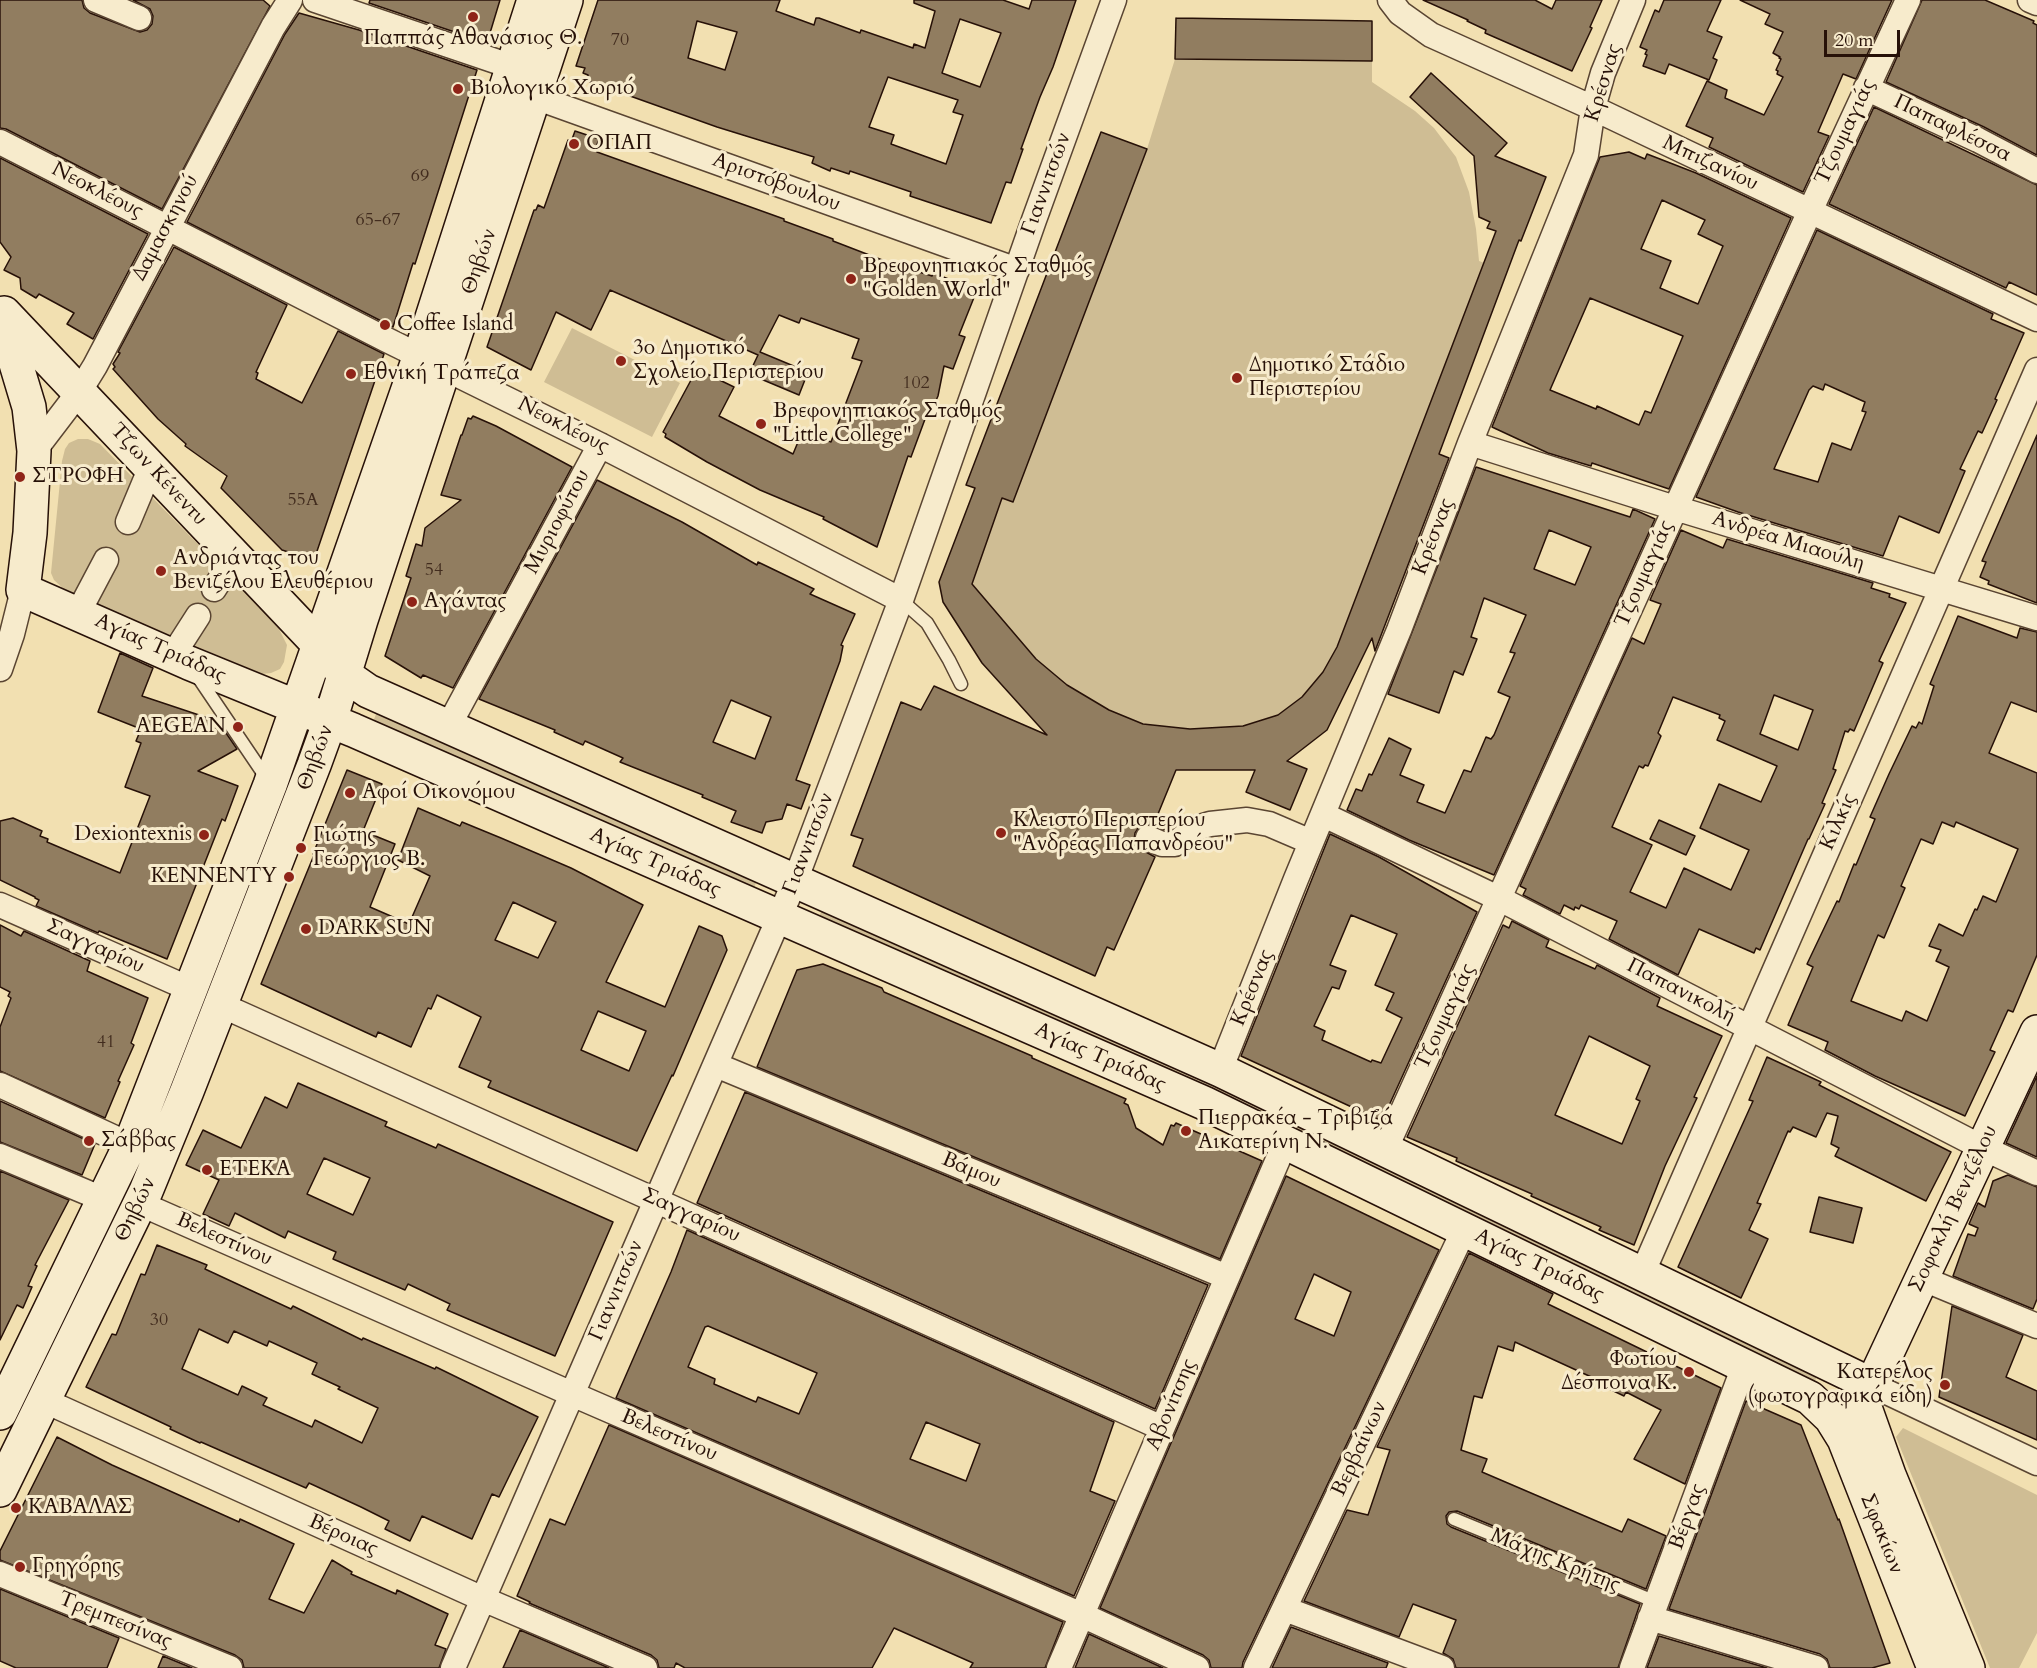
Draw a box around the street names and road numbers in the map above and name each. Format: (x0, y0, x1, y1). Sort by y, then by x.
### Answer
street label: Κρέσνας (1580, 41, 1628, 125)
street label: Τζουμαγιάς (1810, 75, 1882, 189)
street label: Παπαφλέσσα (1889, 90, 2015, 168)
street label: Γιαννιτσών (1017, 129, 1077, 239)
street label: Μπιζανίου (1658, 131, 1762, 197)
street label: Αριστόβουλου (709, 148, 843, 218)
street label: Νεοκλέους (47, 157, 147, 225)
street label: Δαμασκηνού (127, 170, 205, 286)
street label: Θηβών (457, 226, 503, 298)
street label: Νεοκλέους (513, 392, 613, 460)
street label: Τζων Κένεντυ (104, 419, 212, 531)
street label: Μυριοφύτου (520, 465, 596, 579)
street label: Κρέσνας (1408, 495, 1460, 579)
street label: Ανδρέα Μιαούλη (1709, 507, 1867, 577)
street label: Τζουμαγιάς (1610, 517, 1680, 631)
street label: Αγίας Τριάδας (91, 609, 229, 689)
street label: Θηβών (292, 722, 340, 794)
street label: Γιαννιτσών (778, 790, 840, 898)
street label: Κιλκίς (1815, 790, 1863, 854)
street label: Αγίας Τριάδας (586, 823, 724, 903)
street label: Σαγγαρίου (42, 914, 148, 980)
street label: Κρέσνας (1226, 946, 1280, 1030)
street label: Παπανικολή (1622, 954, 1740, 1030)
street label: Τζουμαγιάς (1410, 960, 1482, 1074)
street label: Αγίας Τριάδας (1031, 1018, 1169, 1098)
street label: Σοφοκλή Βενιζέλου (1904, 1121, 2004, 1297)
street label: Βάμου (938, 1147, 1004, 1195)
street label: Θηβών (110, 1174, 162, 1246)
street label: Σαγγαρίου (638, 1183, 744, 1249)
street label: Βελεστίνου (172, 1208, 276, 1272)
street label: Αγίας Τριάδας (1470, 1224, 1608, 1308)
street label: Γιαννιτσών (585, 1237, 649, 1345)
street label: Αβονίτσης (1141, 1355, 1203, 1455)
street label: Βερβαίνων (1327, 1397, 1393, 1501)
street label: Βελεστίνου (617, 1404, 721, 1468)
street label: Βέργας (1665, 1481, 1711, 1553)
street label: Σφακίων (1854, 1491, 1908, 1577)
street label: Βέροιας (304, 1510, 382, 1562)
street label: Μάχης Κρήτης (1486, 1523, 1624, 1599)
street label: Τρεμπεσίνας (55, 1587, 175, 1655)

